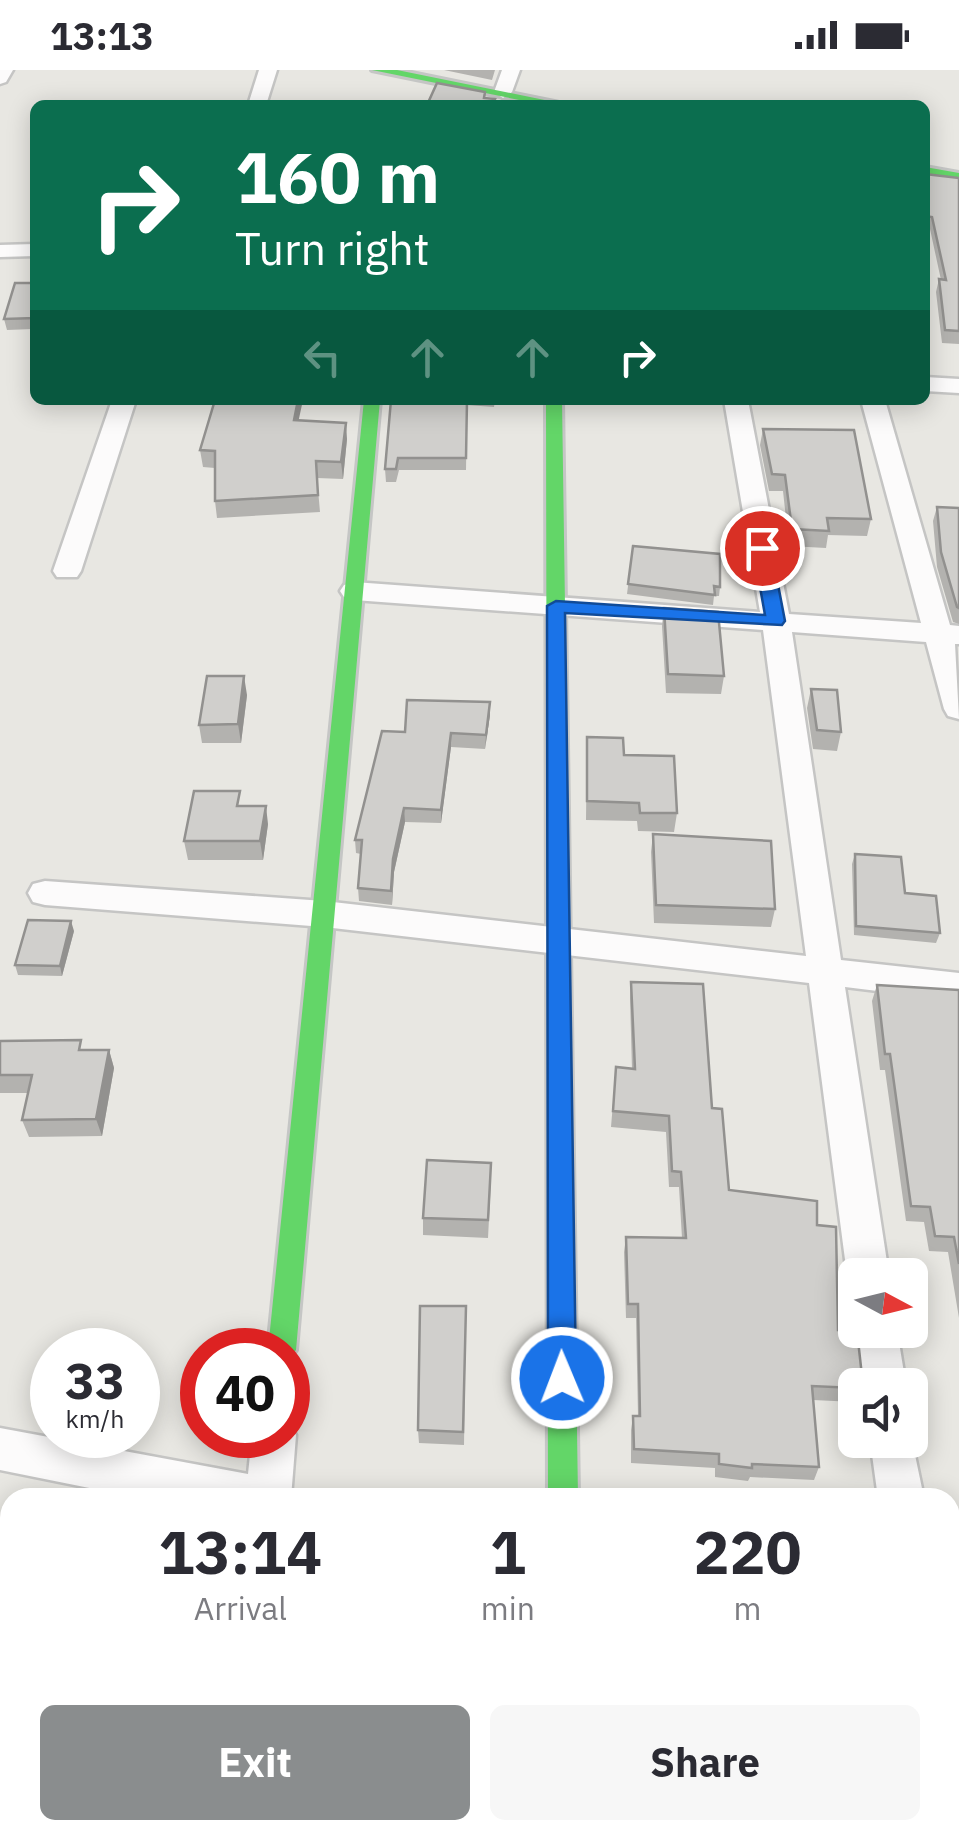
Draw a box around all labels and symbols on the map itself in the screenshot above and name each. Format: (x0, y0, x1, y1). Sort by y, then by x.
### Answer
pin (720, 506, 805, 591)
north arrow (838, 1258, 928, 1348)
position arrow (510, 1326, 614, 1430)
speed limit sign: 40 (180, 1328, 310, 1458)

